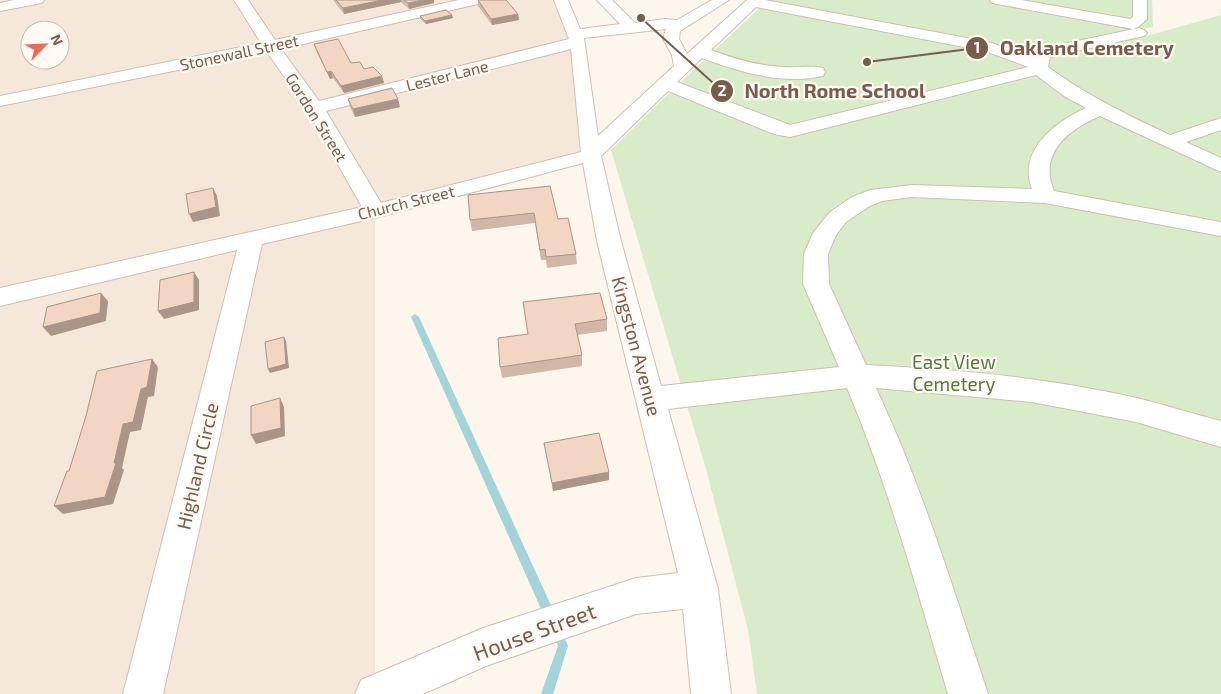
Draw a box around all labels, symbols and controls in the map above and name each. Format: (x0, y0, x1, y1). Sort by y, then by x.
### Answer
north arrow (20, 20, 70, 70)
street label: Stonewall Street (178, 30, 300, 74)
text: N (48, 31, 67, 48)
callout: Oakland Cemetery (965, 31, 1184, 66)
text: Oakland Cemetery (1000, 35, 1175, 60)
text: 1 (974, 38, 980, 56)
street label: Lester Lane (404, 56, 490, 94)
street label: Gordon Street (282, 69, 352, 165)
callout: North Rome School (709, 73, 935, 108)
text: North Rome School (744, 78, 926, 102)
text: 2 (718, 81, 727, 99)
street label: Church Street (356, 181, 456, 223)
street label: Kingston Avenue (607, 274, 667, 418)
park label: East View Cemetery (912, 350, 996, 395)
street label: Highland Circle (171, 400, 223, 532)
street label: House Street (469, 597, 599, 665)

